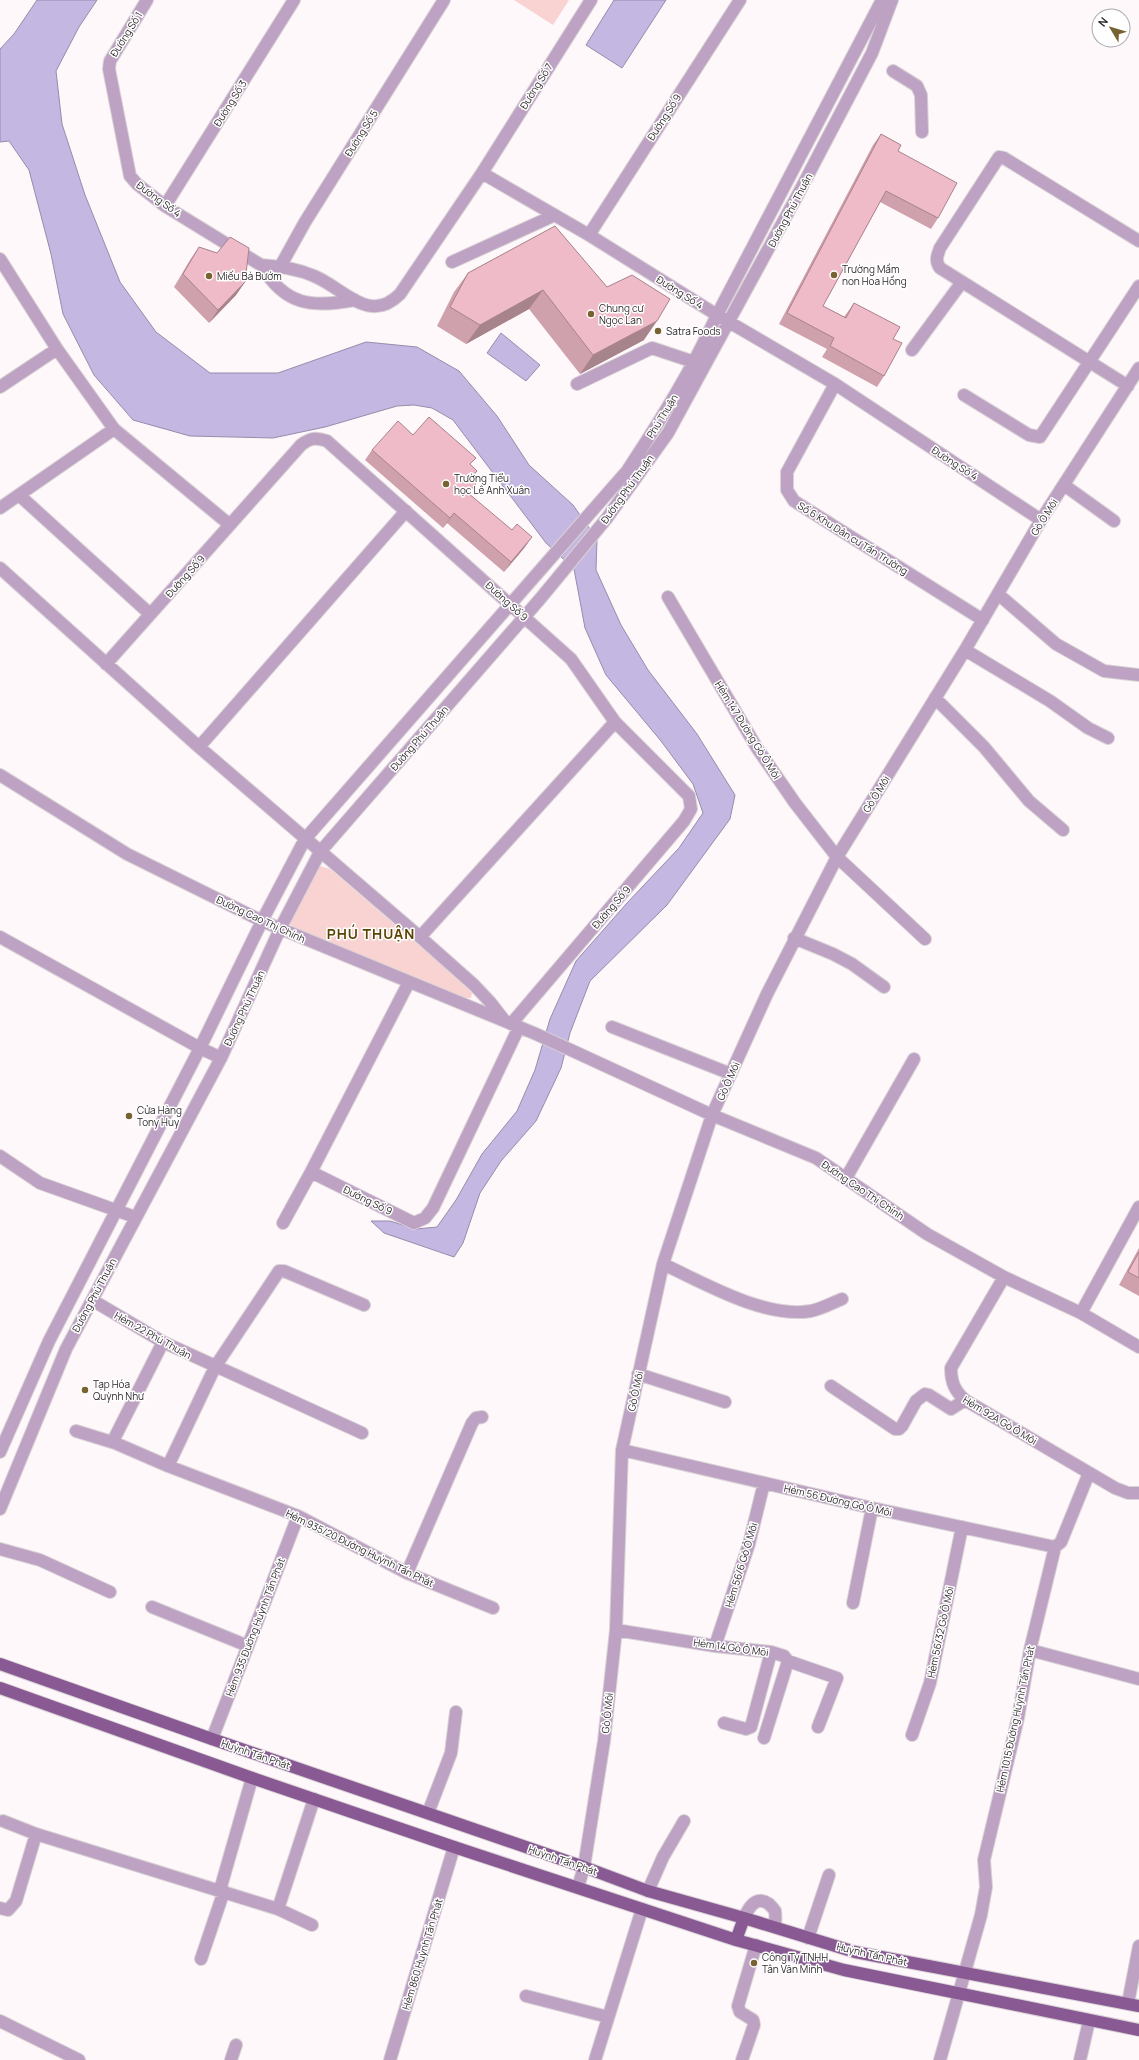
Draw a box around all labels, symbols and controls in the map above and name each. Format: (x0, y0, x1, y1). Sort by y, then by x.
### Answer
north arrow (1091, 8, 1131, 48)
street label: Đường Số 1 (107, 9, 145, 59)
text: N (1094, 14, 1111, 29)
street label: Đường Số 7 (516, 60, 556, 112)
street label: Đường Số 3 (210, 77, 250, 129)
street label: Đường Số 9 (644, 91, 684, 143)
street label: Đường Số 5 (341, 107, 381, 159)
street label: Đường Phú Thuận (765, 171, 815, 249)
street label: Đường Số 4 (134, 178, 184, 220)
place label: Trường Mầm non Hoa Hồng (842, 262, 907, 288)
place label: Miếu Bà Bướm (217, 269, 282, 283)
marker: Trường Mầm non Hoa Hồng (829, 270, 839, 280)
marker: Miếu Bà Bướm (204, 271, 214, 281)
street label: Đường Số 4 (654, 272, 706, 312)
place label: Chung cư Ngọc Lan (599, 301, 644, 327)
marker: Chung cư Ngọc Lan (586, 309, 596, 319)
place label: Satra Foods (666, 324, 721, 338)
marker: Satra Foods (653, 326, 663, 336)
street label: Phú Thuận (643, 391, 681, 441)
street label: Đường Số 4 (929, 443, 981, 483)
street label: Đường Phú Thuận (597, 452, 657, 526)
place label: Trường Tiểu học Lê Anh Xuân (454, 471, 530, 497)
marker: Trường Tiểu học Lê Anh Xuân (441, 479, 451, 489)
street label: Gò Ô Môi (1027, 496, 1061, 538)
street label: Số 6 Khu Dân cư Tấn Trường (795, 498, 911, 578)
street label: Đường Số 9 (162, 552, 208, 600)
street label: Đường Số 9 (483, 578, 531, 624)
street label: Hẻm 147 Đường Gò Ô Môi (712, 678, 784, 782)
street label: Đường Phú Thuận (387, 702, 451, 773)
street label: Gò Ô Môi (859, 773, 893, 815)
street label: Đường Số 9 (588, 882, 634, 932)
street label: Đường Cao Thị Chính (214, 892, 308, 946)
district label: PHÚ THUẬN (327, 924, 415, 943)
street label: Đường Phú Thuận (220, 968, 268, 1048)
street label: Gò Ô Môi (713, 1059, 743, 1103)
place label: Cửa Hàng Tony Huy (137, 1103, 182, 1129)
marker: Cửa Hàng Tony Huy (124, 1111, 134, 1121)
street label: Đường Cao Thị Chính (819, 1157, 907, 1223)
street label: Đường Số 9 (341, 1182, 395, 1218)
street label: Đường Phú Thuận (69, 1256, 119, 1334)
street label: Hẻm 22 Phú Thuận (112, 1308, 194, 1362)
street label: Gò Ô Môi (624, 1370, 646, 1412)
place label: Tạp Hóa Quỳnh Như (93, 1377, 145, 1403)
marker: Tạp Hóa Quỳnh Như (80, 1385, 90, 1395)
street label: Hẻm 92A Gò Ô Môi (960, 1392, 1040, 1448)
street label: Hẻm 56 Đường Gò Ô Môi (783, 1481, 893, 1519)
street label: Hẻm 935/20 Đường Huỳnh Tấn Phát (284, 1506, 436, 1590)
street label: Hẻm 56/6 Gò Ô Môi (721, 1521, 761, 1609)
street label: Hẻm 935 Đường Huỳnh Tấn Phát (222, 1556, 288, 1698)
street label: Hẻm 56/32 Gò Ô Môi (923, 1585, 957, 1679)
street label: Hẻm 14 Gò Ô Môi (692, 1635, 770, 1659)
street label: Hẻm 1015 Đường Huỳnh Tấn Phát (993, 1644, 1037, 1794)
street label: Gò Ô Môi (598, 1692, 616, 1734)
street label: Huỳnh Tấn Phát (220, 1736, 292, 1772)
street label: Huỳnh Tấn Phát (527, 1842, 599, 1878)
street label: Hẻm 860 Huỳnh Tấn Phát (398, 1897, 446, 2011)
street label: Huỳnh Tấn Phát (835, 1939, 909, 1969)
place label: Công Ty TNHH Tân Văn Minh (762, 1950, 828, 1976)
marker: Công Ty TNHH Tân Văn Minh (749, 1958, 759, 1968)

